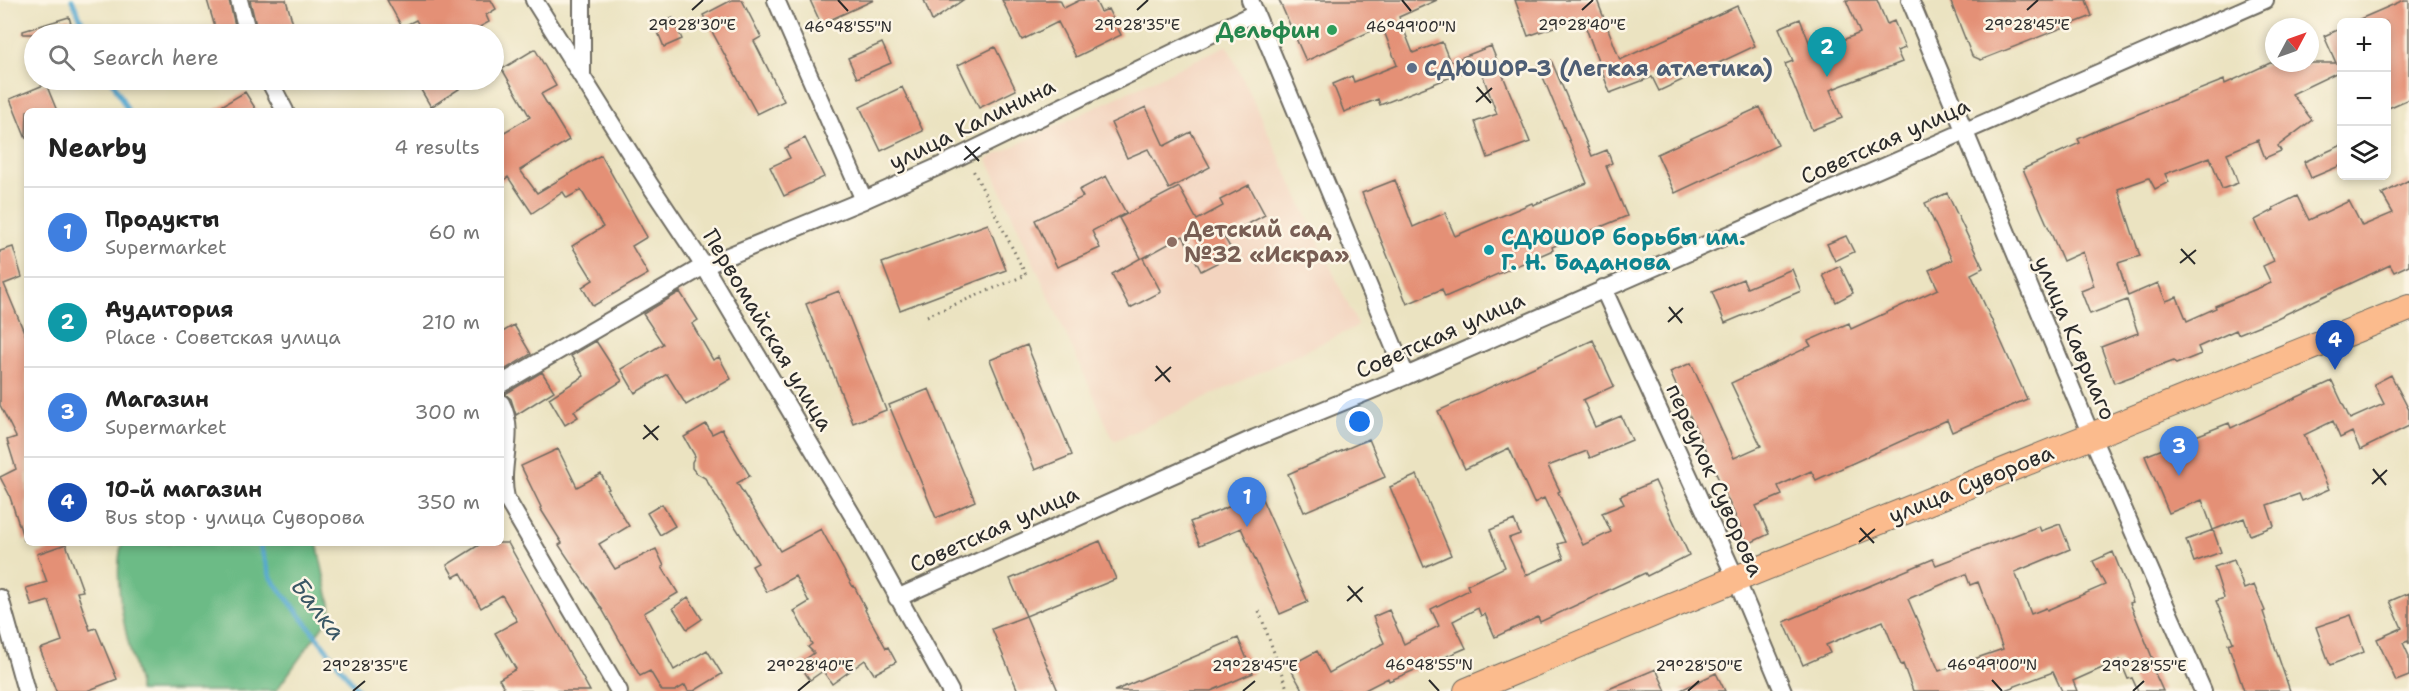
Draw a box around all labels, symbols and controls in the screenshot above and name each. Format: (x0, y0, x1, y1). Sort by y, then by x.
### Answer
text: 29°28'30"E (648, 15, 736, 35)
text: 29°28'35"E (1094, 15, 1180, 35)
text: 29°28'40"E (1538, 15, 1626, 35)
text: 29°28'45"E (1984, 15, 2070, 35)
place label: Дельфин (1216, 16, 1320, 45)
text: 46°48'55"N (804, 17, 892, 37)
text: 46°49'00"N (1366, 17, 1456, 37)
north arrow (2265, 18, 2319, 72)
map controls (2337, 18, 2391, 180)
button: + (2337, 18, 2391, 72)
marker: Дельфин (1325, 23, 1339, 37)
search box (24, 24, 504, 90)
pin: 2 (1808, 28, 1846, 77)
icon: search (45, 41, 78, 74)
text: Search here (93, 43, 219, 72)
place label: СДЮШОР-3 (Легкая атлетика) (1424, 54, 1773, 83)
marker: СДЮШОР-3 (Легкая атлетика) (1405, 61, 1419, 75)
street label: улица Калинина (884, 71, 1060, 177)
button: − (2337, 72, 2391, 126)
street label: Советская улица (1796, 91, 1974, 191)
button: layers (2337, 126, 2391, 180)
text: Nearby (48, 130, 147, 165)
text: 4 results (394, 134, 480, 160)
text: Продукты (105, 205, 219, 234)
place label: Детский сад №32 «Искра» (1184, 215, 1349, 269)
text: 1 (63, 219, 72, 245)
text: 60 m (428, 219, 480, 245)
place label: СДЮШОР борьбы им. Г. Н. Баданова (1501, 223, 1746, 277)
street label: Первомайская улица (696, 224, 840, 437)
text: Supermarket (105, 234, 227, 260)
marker: Детский сад №32 «Искра» (1165, 235, 1179, 249)
marker: СДЮШОР борьбы им. Г. Н. Баданова (1482, 243, 1496, 257)
street label: улица Кавриаго (2027, 252, 2123, 424)
street label: Советская улица (1351, 285, 1529, 385)
text: Аудитория (105, 295, 234, 324)
text: 2 (61, 309, 75, 335)
text: 210 m (421, 309, 480, 335)
pin: 4 (2316, 320, 2354, 370)
text: Place · Советская улица (105, 324, 341, 350)
street label: переулок Суворова (1659, 379, 1771, 581)
text: Магазин (105, 385, 209, 414)
text: 3 (61, 399, 75, 425)
text: 300 m (414, 399, 480, 425)
your location (1345, 407, 1374, 436)
text: Supermarket (105, 414, 227, 440)
pin: 3 (2160, 426, 2198, 476)
street label: улица Суворова (1884, 438, 2058, 530)
text: 10-й магазин (105, 475, 262, 504)
pin: 1 (1228, 478, 1266, 527)
street label: Советская улица (905, 479, 1083, 579)
text: 4 (61, 489, 75, 515)
text: 350 m (416, 489, 480, 515)
text: Bus stop · улица Суворова (105, 504, 365, 530)
water label: Балка (283, 571, 353, 647)
text: 46°48'55"N (1385, 655, 1473, 675)
text: 46°49'00"N (1947, 655, 2037, 675)
text: 29°28'35"E (322, 656, 408, 676)
text: 29°28'40"E (766, 656, 854, 676)
text: 29°28'45"E (1212, 656, 1298, 676)
text: 29°28'50"E (1655, 656, 1743, 676)
text: 29°28'55"E (2101, 656, 2187, 676)

